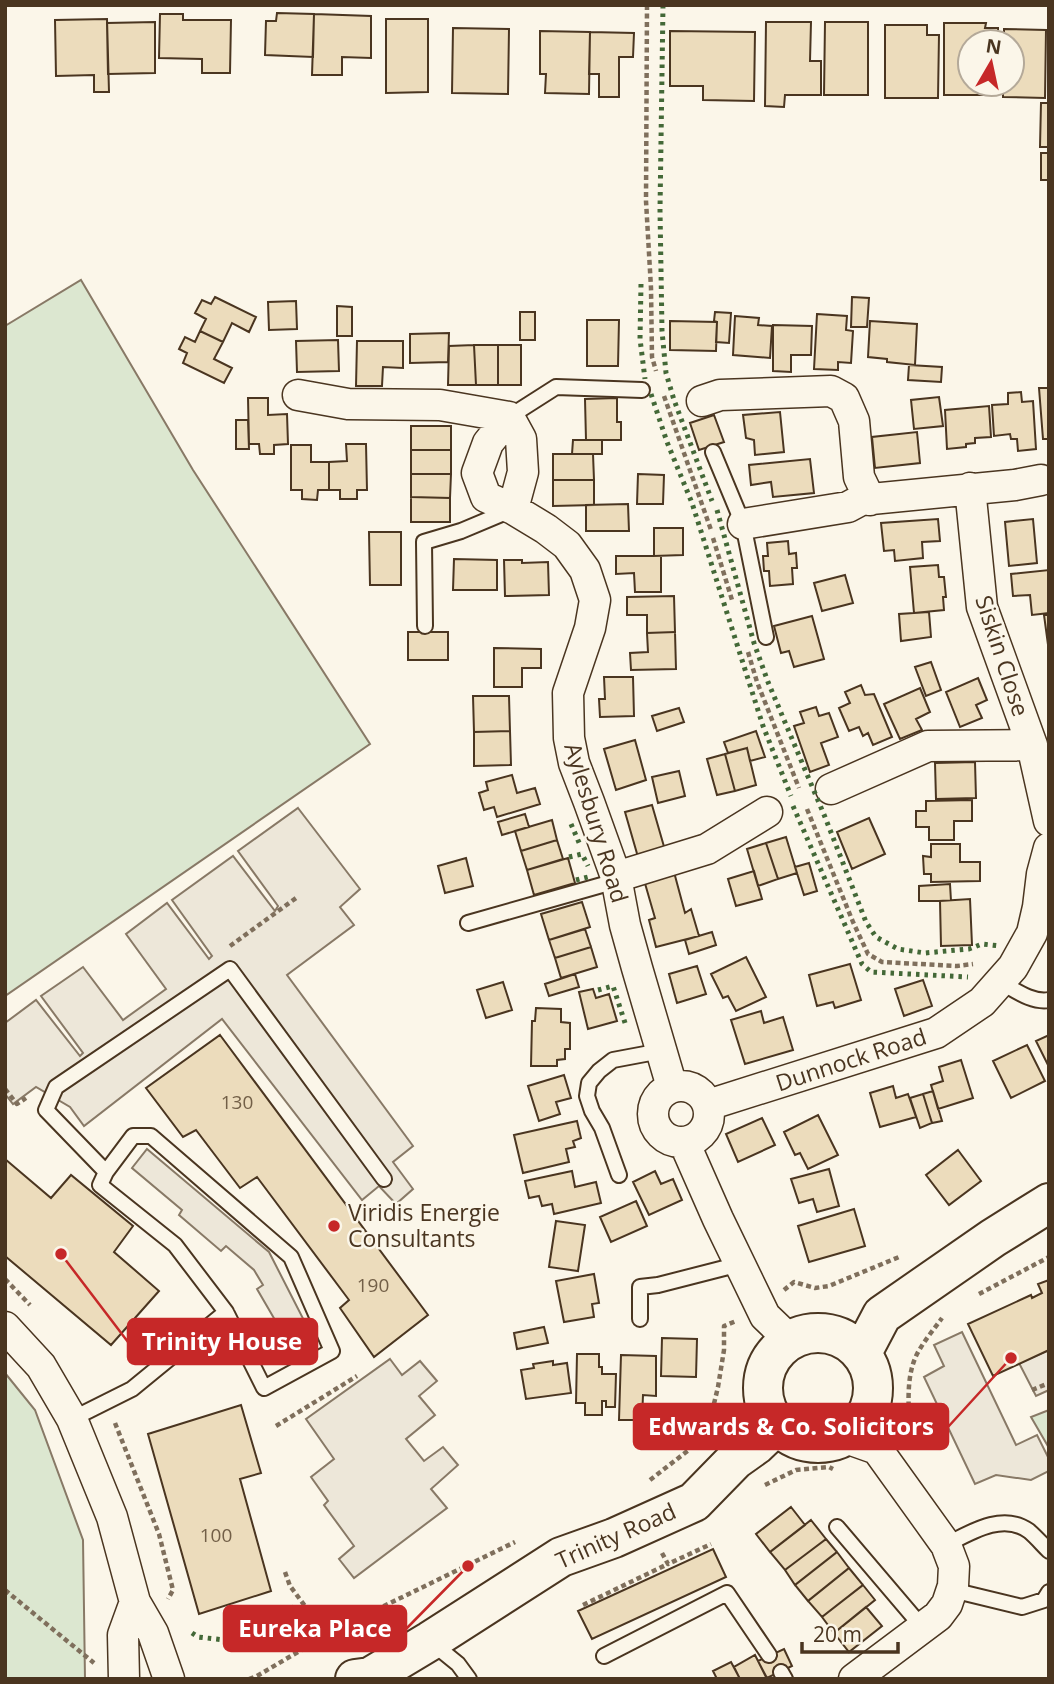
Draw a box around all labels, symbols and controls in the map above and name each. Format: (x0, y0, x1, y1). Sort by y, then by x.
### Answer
north arrow (956, 28, 1026, 98)
text: N (984, 32, 1003, 60)
street label: Siskin Close (968, 591, 1038, 720)
street label: Aylesbury Road (557, 739, 636, 907)
street label: Dunnock Road (771, 1020, 930, 1098)
house number: 130 (221, 1089, 253, 1115)
place label: Viridis Energie Consultants (348, 1196, 500, 1254)
marker: Viridis Energie Consultants (326, 1218, 342, 1234)
house number: 190 (357, 1272, 389, 1298)
callout: Trinity House (128, 1319, 317, 1364)
text: Trinity House (142, 1324, 302, 1357)
callout: Edwards & Co. Solicitors (634, 1404, 948, 1449)
text: Edwards & Co. Solicitors (648, 1409, 934, 1442)
street label: Trinity Road (550, 1494, 681, 1576)
house number: 100 (200, 1522, 232, 1548)
callout: Eureka Place (224, 1606, 406, 1651)
scale bar (802, 1610, 898, 1654)
text: Eureka Place (238, 1611, 392, 1644)
text: 20 m (813, 1620, 862, 1648)

